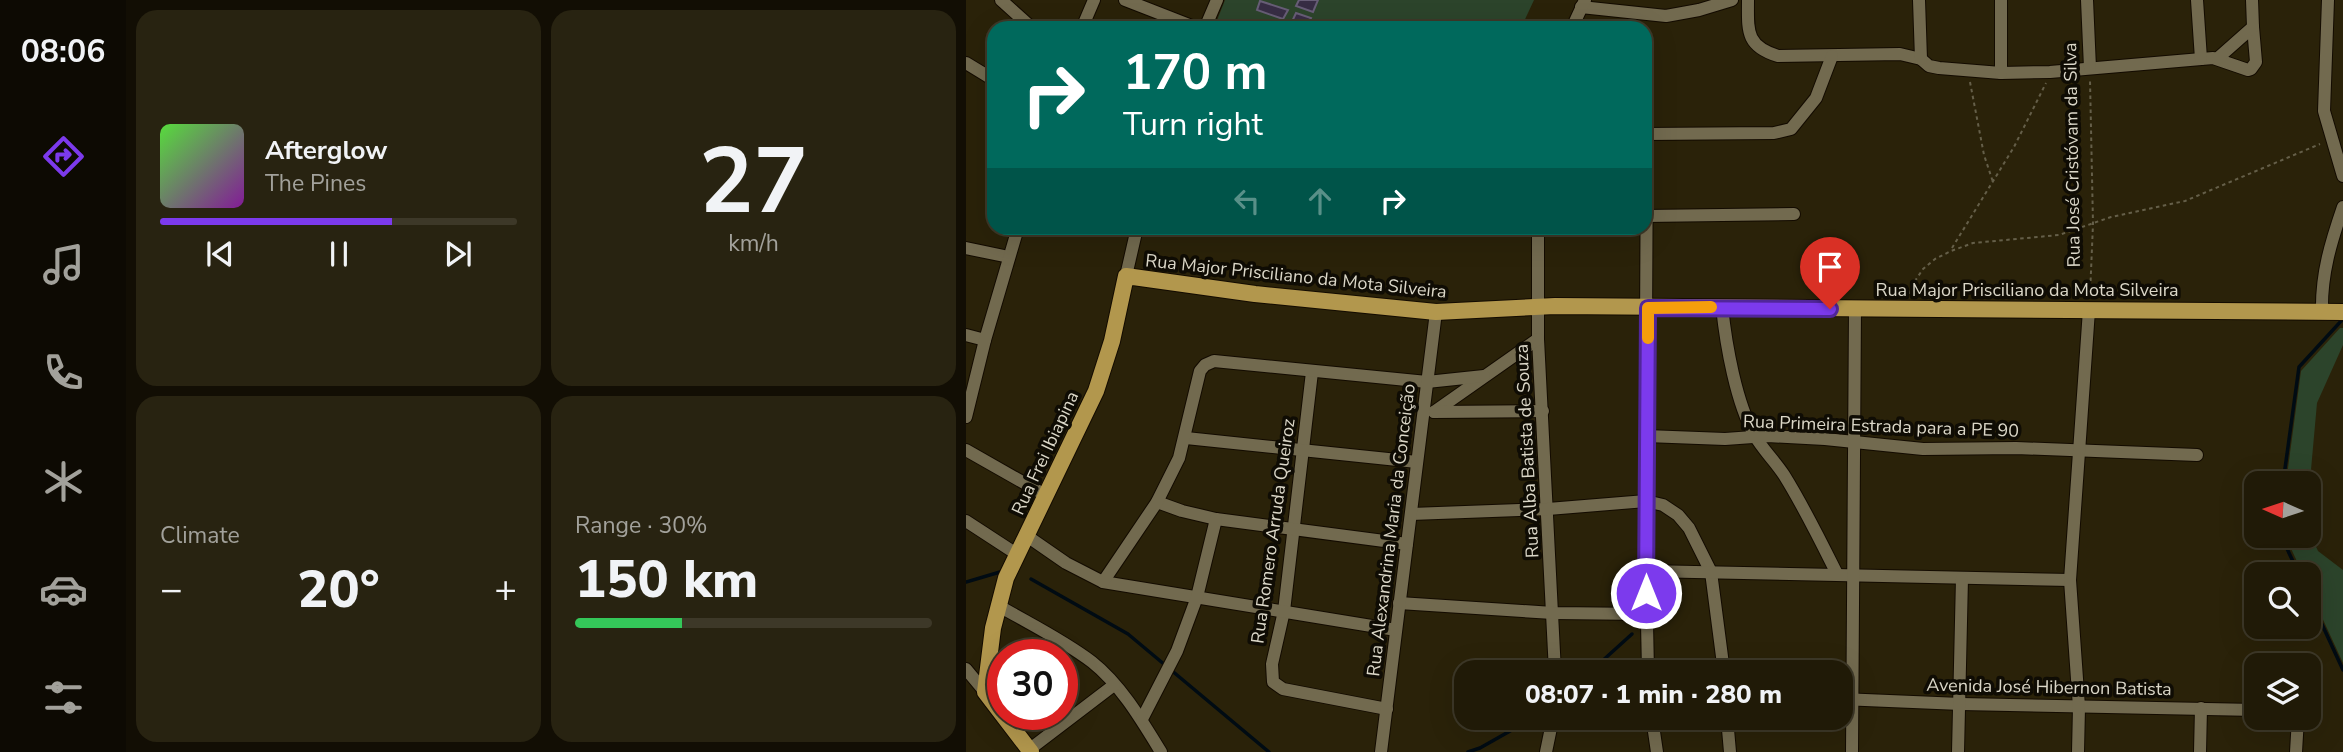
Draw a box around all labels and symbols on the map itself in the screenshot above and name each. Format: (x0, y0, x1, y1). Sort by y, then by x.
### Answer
street label: Rua José Cristóvam da Silva (2058, 42, 2086, 268)
pin (1800, 237, 1860, 309)
street label: Rua Major Prisciliano da Mota Silveira (1144, 248, 1448, 304)
street label: Rua Major Prisciliano da Mota Silveira (1875, 278, 2179, 302)
street label: Rua Alba Batista de Souza (1509, 343, 1545, 559)
street label: Rua Alexandrina Maria da Conceição (1361, 382, 1421, 678)
street label: Rua Frei Ibiapina (1006, 387, 1084, 519)
street label: Rua Primeira Estrada para a PE 90 (1742, 409, 2020, 443)
street label: Rua Romero Arruda Queiroz (1245, 417, 1301, 645)
north arrow (2244, 471, 2320, 548)
position arrow (1609, 556, 1683, 630)
speed limit sign: 30 (987, 639, 1078, 730)
street label: Avenida José Hibernon Batista (1926, 673, 2172, 701)

